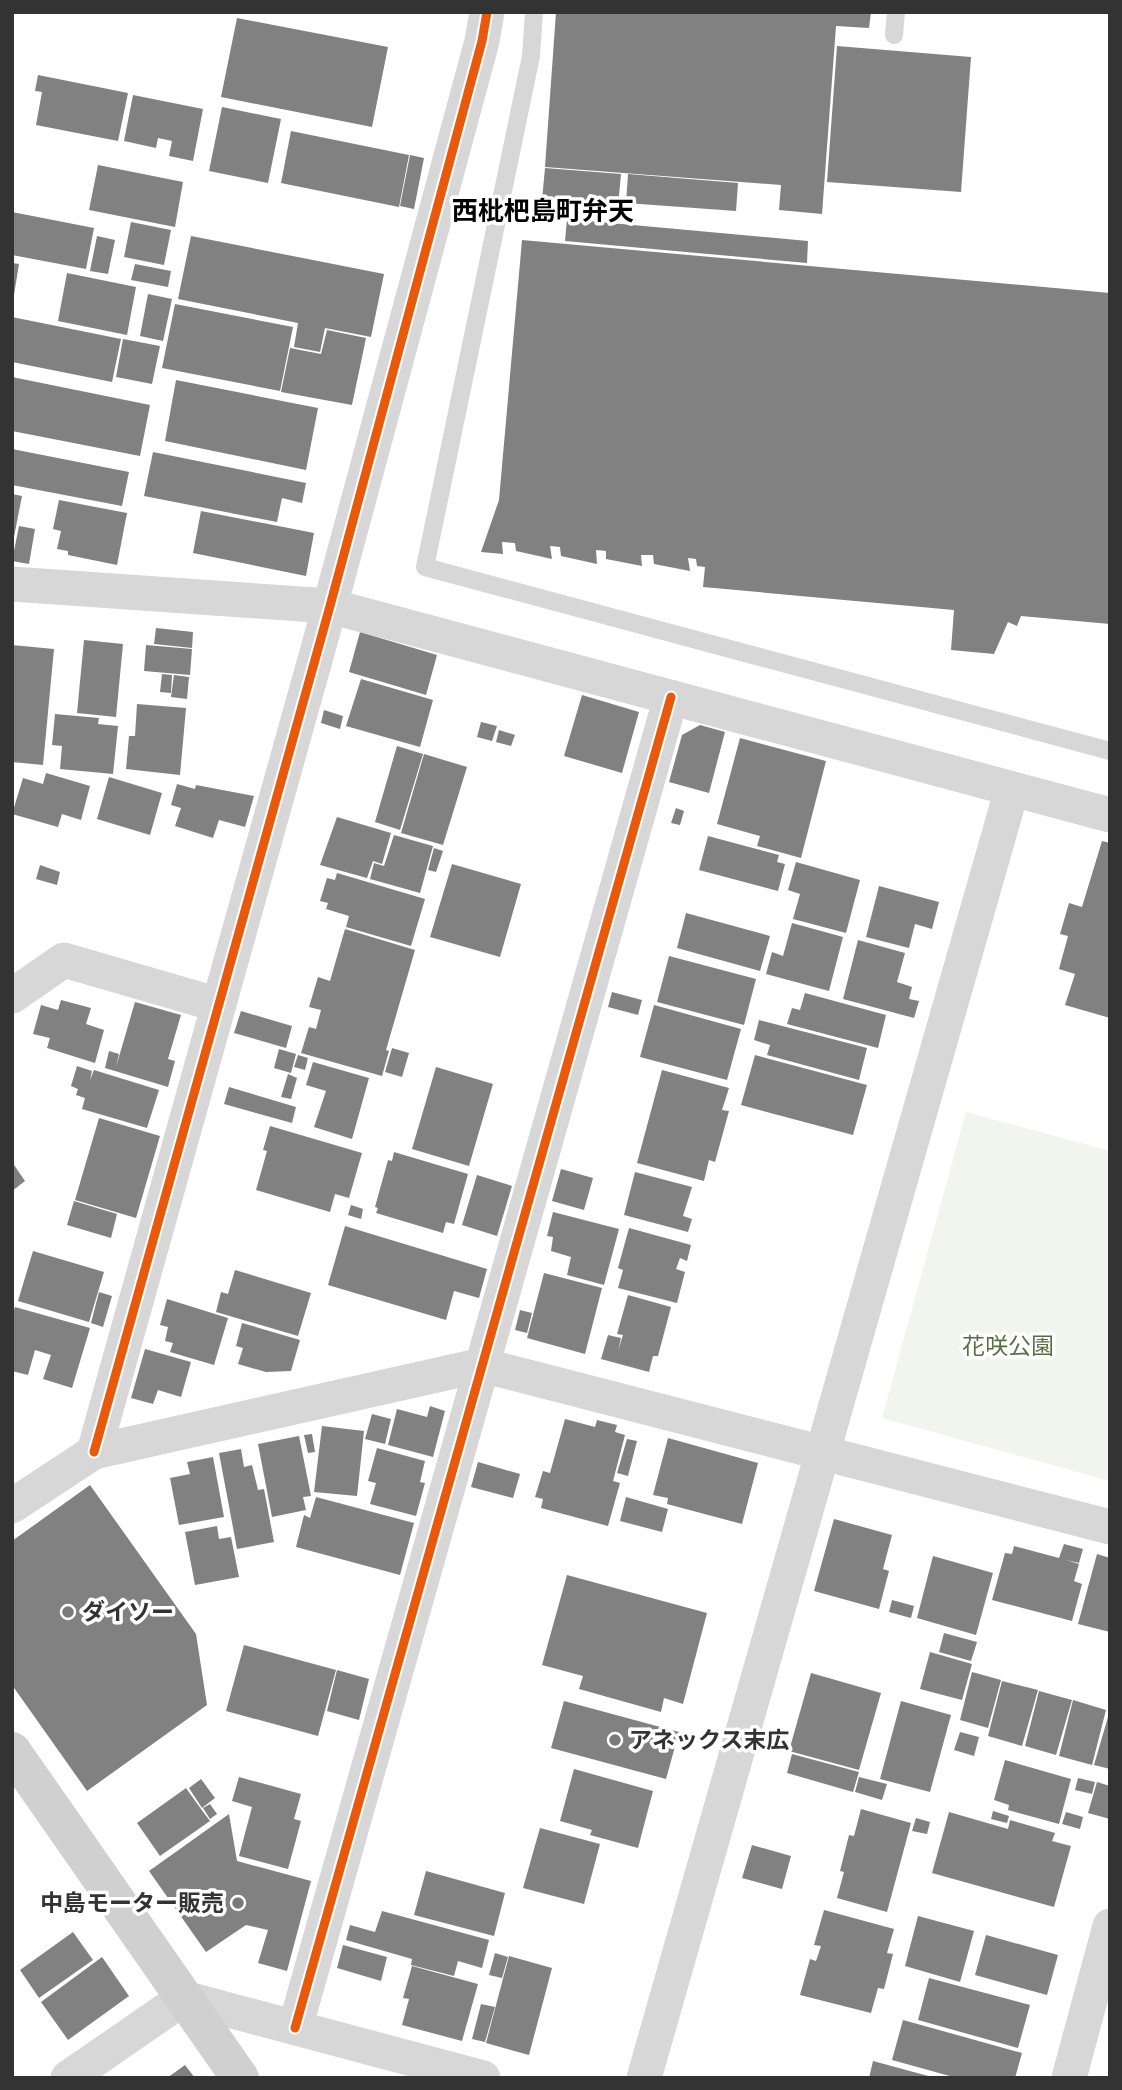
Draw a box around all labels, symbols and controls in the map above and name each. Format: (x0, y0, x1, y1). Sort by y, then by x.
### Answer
district label: 西枇杷島町弁天 (452, 192, 634, 228)
park label: 花咲公園 (962, 1329, 1054, 1361)
place label: ダイソー (82, 1595, 174, 1627)
marker: ダイソー (60, 1604, 76, 1620)
place label: アネックス末広 (629, 1723, 789, 1755)
marker: アネックス末広 (607, 1732, 623, 1748)
place label: 中島モーター販売 (40, 1886, 224, 1918)
marker: 中島モーター販売 (230, 1895, 246, 1911)

